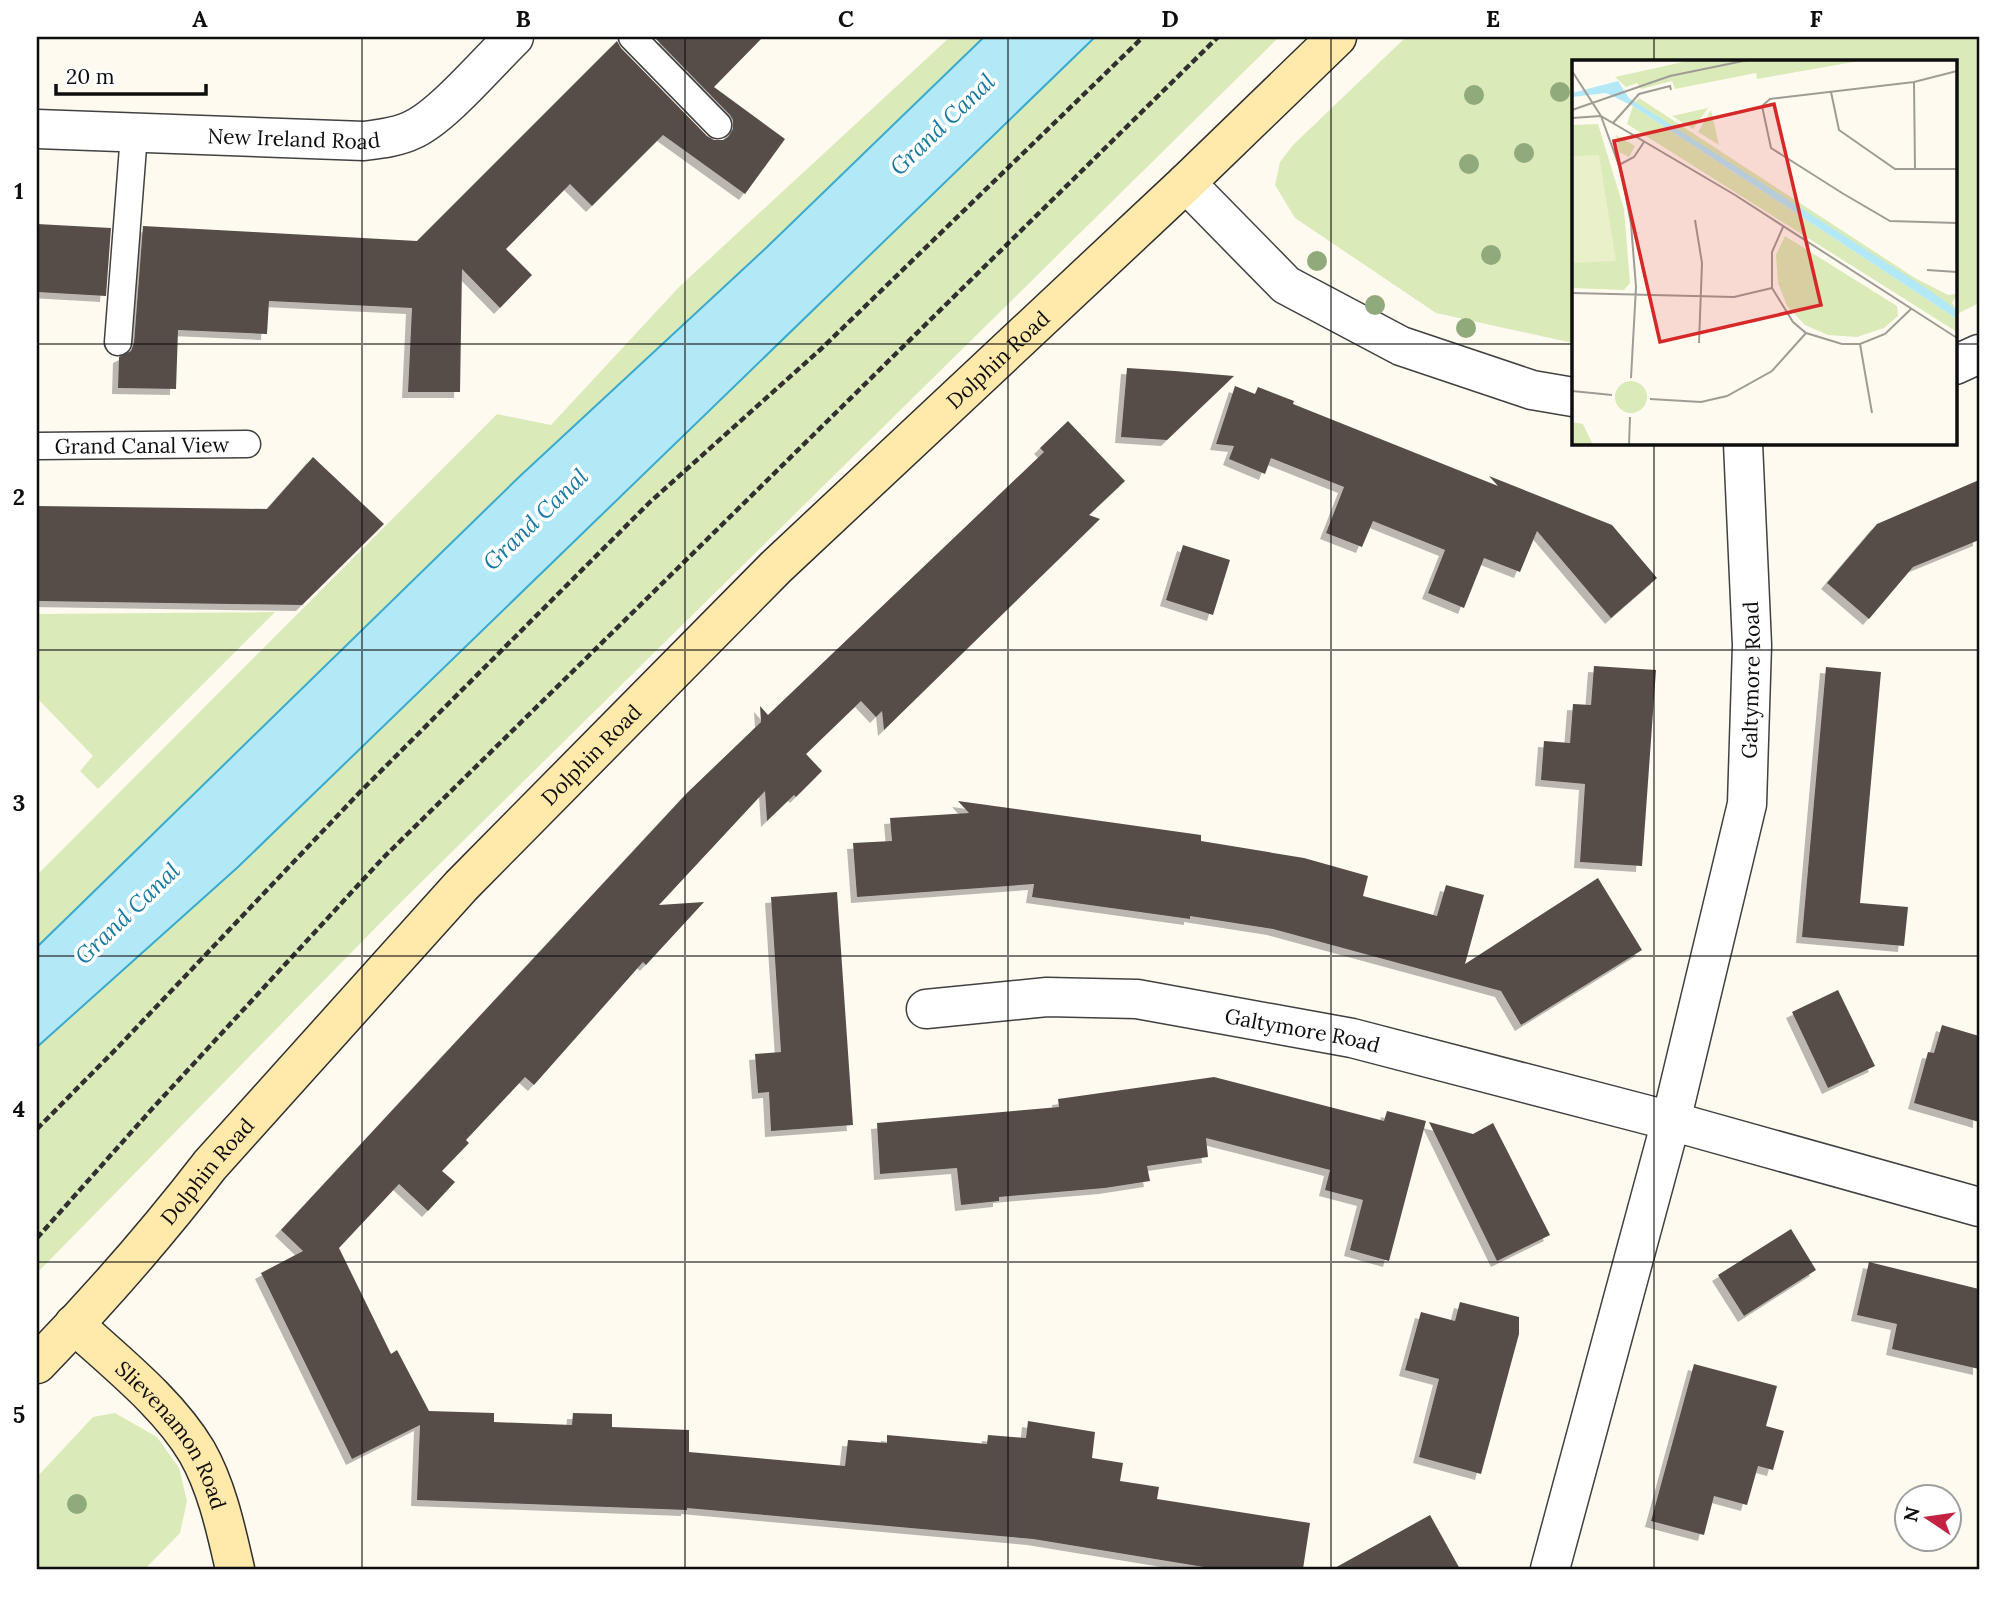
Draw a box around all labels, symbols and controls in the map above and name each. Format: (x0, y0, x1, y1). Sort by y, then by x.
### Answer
text: A (192, 4, 208, 33)
text: B (515, 4, 531, 33)
text: C (838, 4, 854, 33)
text: D (1161, 4, 1179, 33)
text: E (1486, 4, 1500, 33)
text: F (1809, 4, 1823, 33)
scale bar (56, 52, 206, 96)
inset map (1572, 60, 1956, 444)
text: 20 m (66, 63, 115, 90)
water label: Grand Canal (884, 66, 1001, 181)
street label: New Ireland Road (207, 122, 382, 155)
text: 1 (14, 176, 24, 205)
street label: Dolphin Road (940, 305, 1055, 414)
street label: Grand Canal View (55, 431, 230, 459)
water label: Grand Canal (477, 461, 594, 576)
text: 2 (13, 482, 25, 511)
street label: Galtymore Road (1735, 601, 1766, 759)
street label: Dolphin Road (535, 698, 647, 811)
text: 3 (13, 788, 25, 817)
water label: Grand Canal (69, 855, 186, 970)
street label: Galtymore Road (1223, 1002, 1383, 1058)
text: 4 (13, 1094, 25, 1123)
street label: Dolphin Road (154, 1112, 260, 1230)
street label: Slievenamon Road (110, 1355, 233, 1512)
text: 5 (13, 1400, 25, 1429)
north arrow (1894, 1484, 1964, 1554)
text: N (1898, 1504, 1925, 1524)

